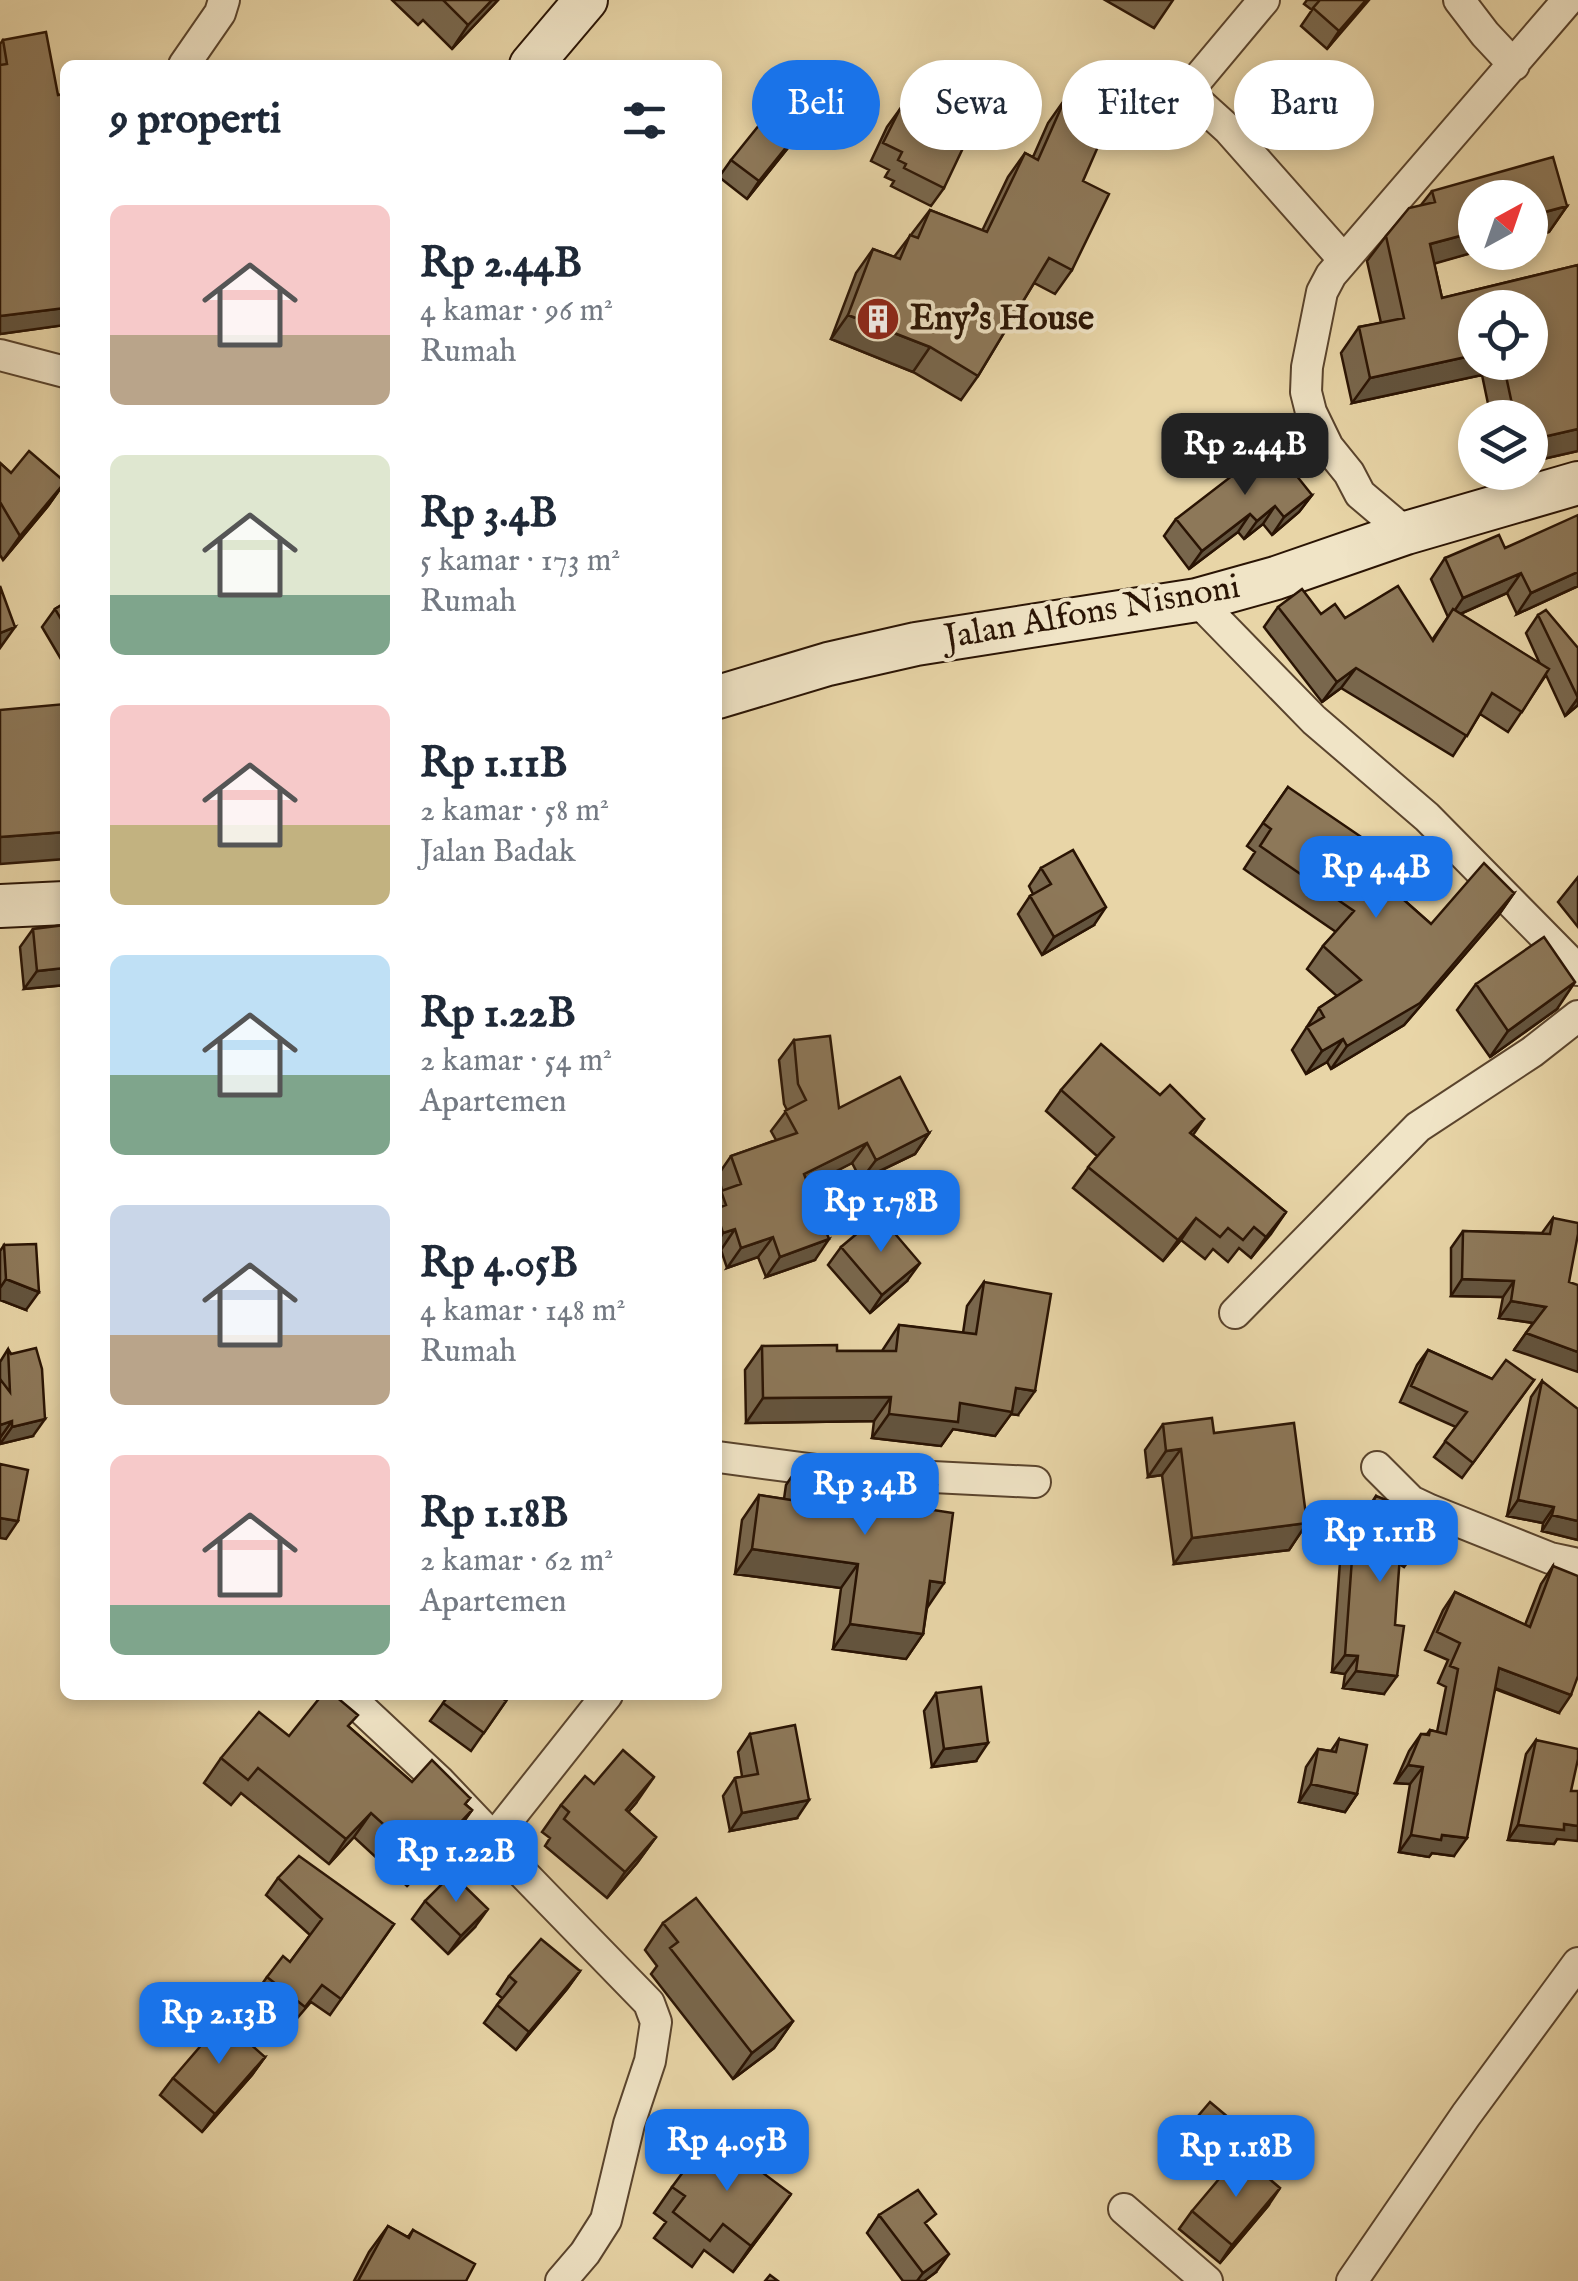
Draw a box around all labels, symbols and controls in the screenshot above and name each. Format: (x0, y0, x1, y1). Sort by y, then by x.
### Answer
chip: Beli (752, 60, 880, 150)
chip: Sewa (900, 60, 1042, 150)
chip: Filter (1062, 60, 1214, 150)
chip: Baru (1234, 60, 1374, 150)
icon: filters (617, 93, 672, 148)
text: 9 properti (110, 94, 281, 147)
north arrow (1458, 180, 1548, 270)
map controls (1458, 180, 1548, 490)
text: Rp 2.44B (420, 238, 582, 291)
icon: home (190, 245, 310, 365)
button: locate (1458, 290, 1548, 380)
text: 4 kamar · 96 m² (420, 291, 613, 332)
building icon: Eny's House (855, 296, 901, 342)
place label: Eny's House (910, 297, 1094, 342)
text: Rumah (420, 332, 516, 373)
button: layers (1458, 400, 1548, 490)
pin: Rp 2.44B (1142, 413, 1348, 498)
text: Rp 2.44B (1183, 425, 1307, 466)
text: Rp 3.4B (420, 488, 557, 541)
icon: home (190, 495, 310, 615)
text: 5 kamar · 173 m² (420, 541, 620, 582)
street label: Jalan Alfons Nisnoni (937, 565, 1243, 662)
text: Rumah (420, 582, 516, 623)
text: Rp 1.11B (420, 738, 567, 791)
icon: home (190, 745, 310, 865)
text: 2 kamar · 58 m² (420, 791, 609, 832)
text: Jalan Badak (420, 832, 576, 873)
pin: Rp 4.4B (1284, 836, 1468, 921)
text: Rp 4.4B (1322, 848, 1430, 889)
text: Rp 1.22B (420, 988, 576, 1041)
icon: home (190, 995, 310, 1115)
text: 2 kamar · 54 m² (420, 1041, 612, 1082)
text: Apartemen (420, 1082, 567, 1123)
pin: Rp 1.78B (778, 1170, 984, 1255)
text: Rp 1.78B (824, 1182, 938, 1223)
text: Rp 4.05B (420, 1238, 578, 1291)
icon: home (190, 1245, 310, 1365)
text: 4 kamar · 148 m² (420, 1291, 626, 1332)
text: Rumah (420, 1332, 516, 1373)
pin: Rp 3.4B (773, 1453, 957, 1538)
text: Rp 3.4B (813, 1465, 917, 1506)
text: Rp 1.18B (420, 1488, 568, 1541)
icon: home (190, 1495, 310, 1615)
pin: Rp 1.11B (1277, 1500, 1483, 1585)
text: Rp 1.11B (1324, 1512, 1436, 1553)
text: 2 kamar · 62 m² (420, 1541, 613, 1582)
text: Apartemen (420, 1582, 567, 1623)
pin: Rp 1.22B (353, 1820, 559, 1905)
text: Rp 1.22B (397, 1832, 515, 1873)
pin: Rp 2.13B (116, 1982, 322, 2067)
text: Rp 2.13B (161, 1994, 277, 2035)
pin: Rp 4.05B (624, 2109, 830, 2194)
pin: Rp 1.18B (1133, 2115, 1339, 2200)
text: Rp 4.05B (667, 2121, 787, 2162)
text: Rp 1.18B (1180, 2127, 1292, 2168)

